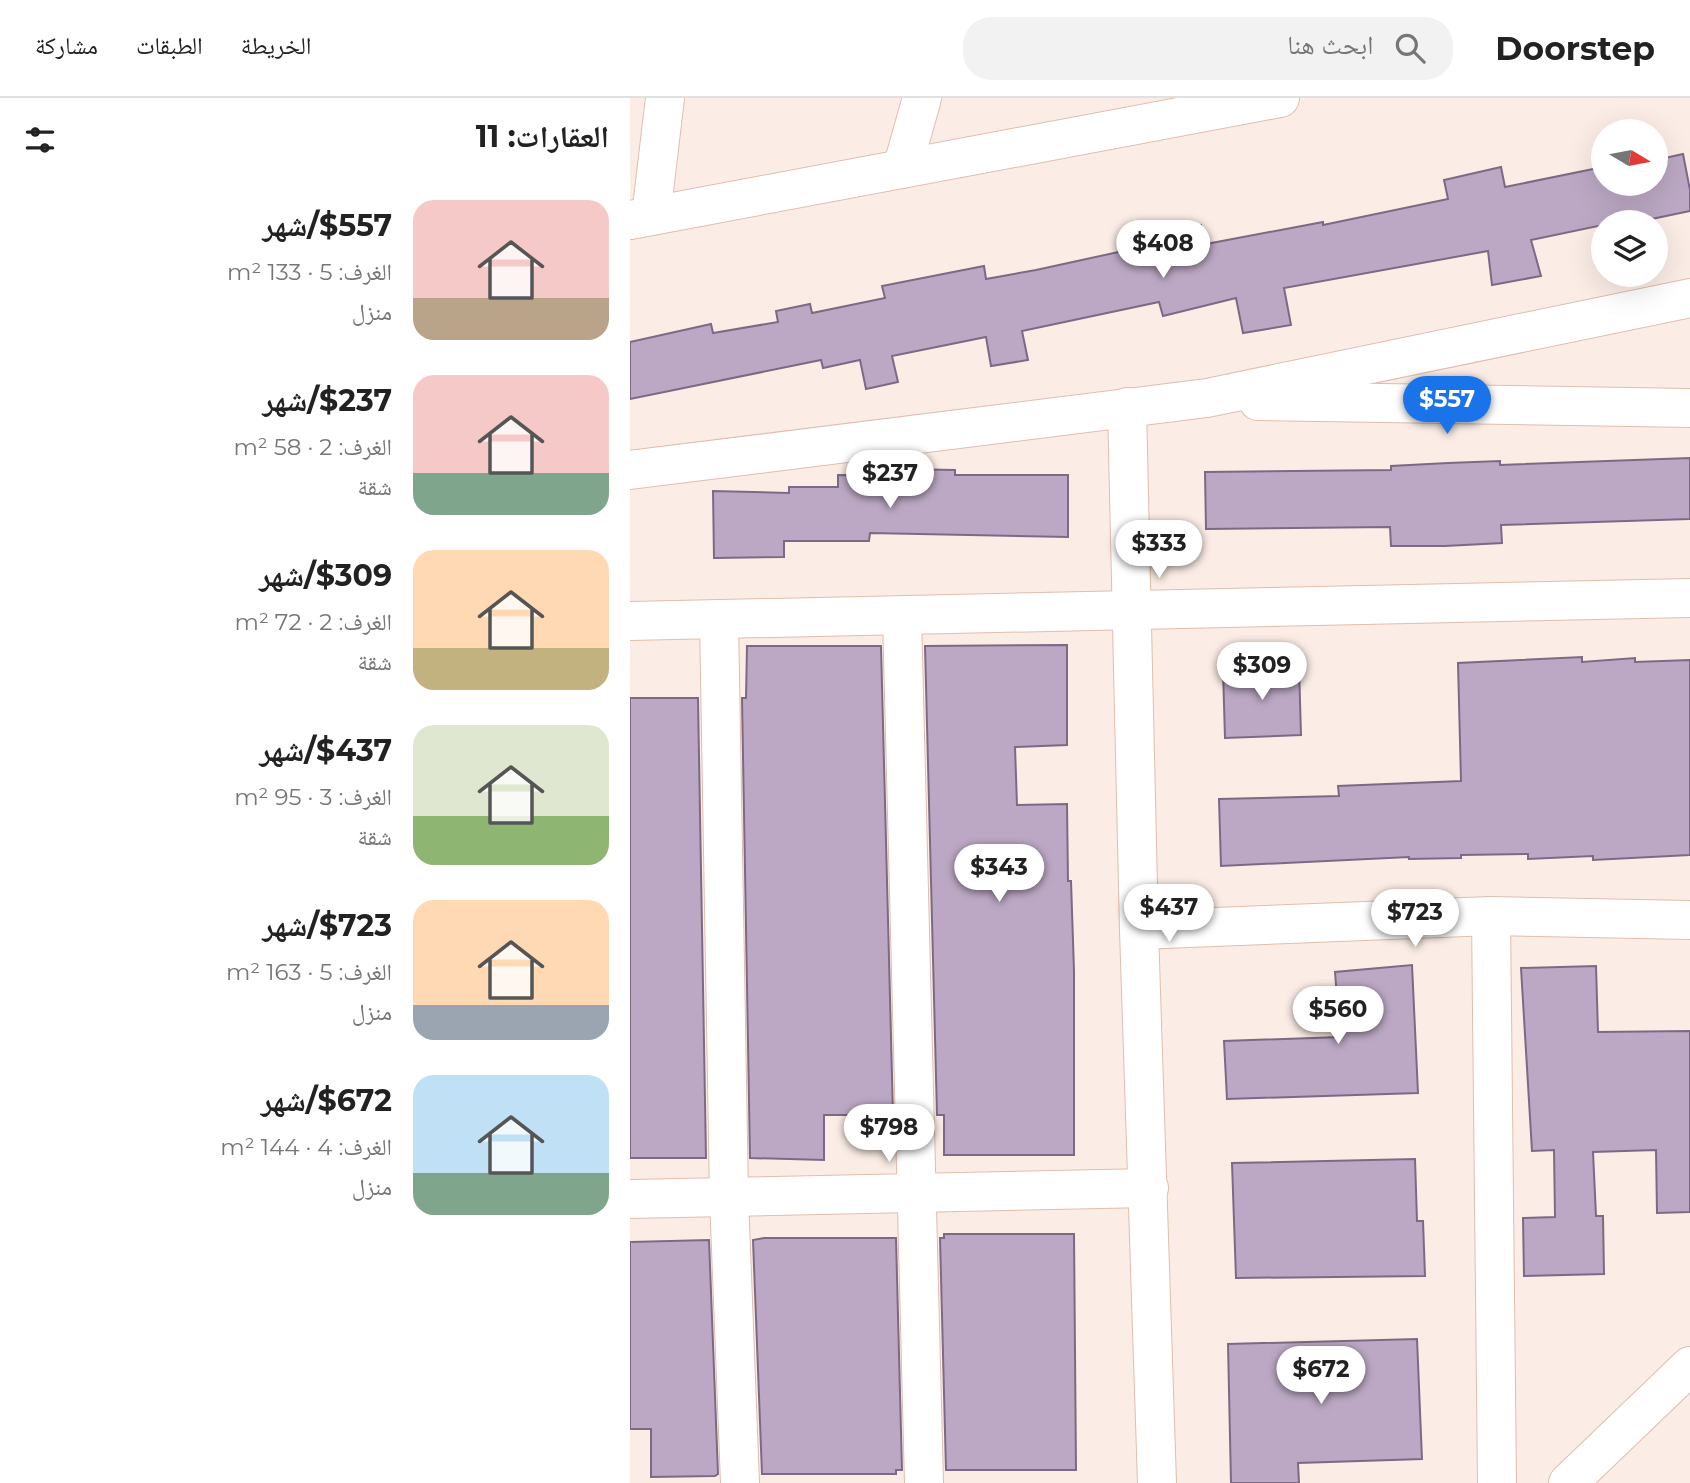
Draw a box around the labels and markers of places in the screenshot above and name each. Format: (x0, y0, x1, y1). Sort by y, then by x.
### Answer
pin: $408 (1122, 220, 1204, 280)
pin: $557 (1406, 376, 1488, 436)
pin: $237 (849, 450, 931, 510)
pin: $333 (1118, 520, 1200, 580)
pin: $309 (1221, 642, 1303, 702)
pin: $343 (958, 844, 1040, 904)
pin: $437 (1128, 884, 1210, 944)
pin: $723 (1374, 890, 1456, 949)
pin: $560 (1297, 986, 1379, 1046)
pin: $798 (848, 1104, 930, 1164)
pin: $672 (1280, 1346, 1362, 1406)

